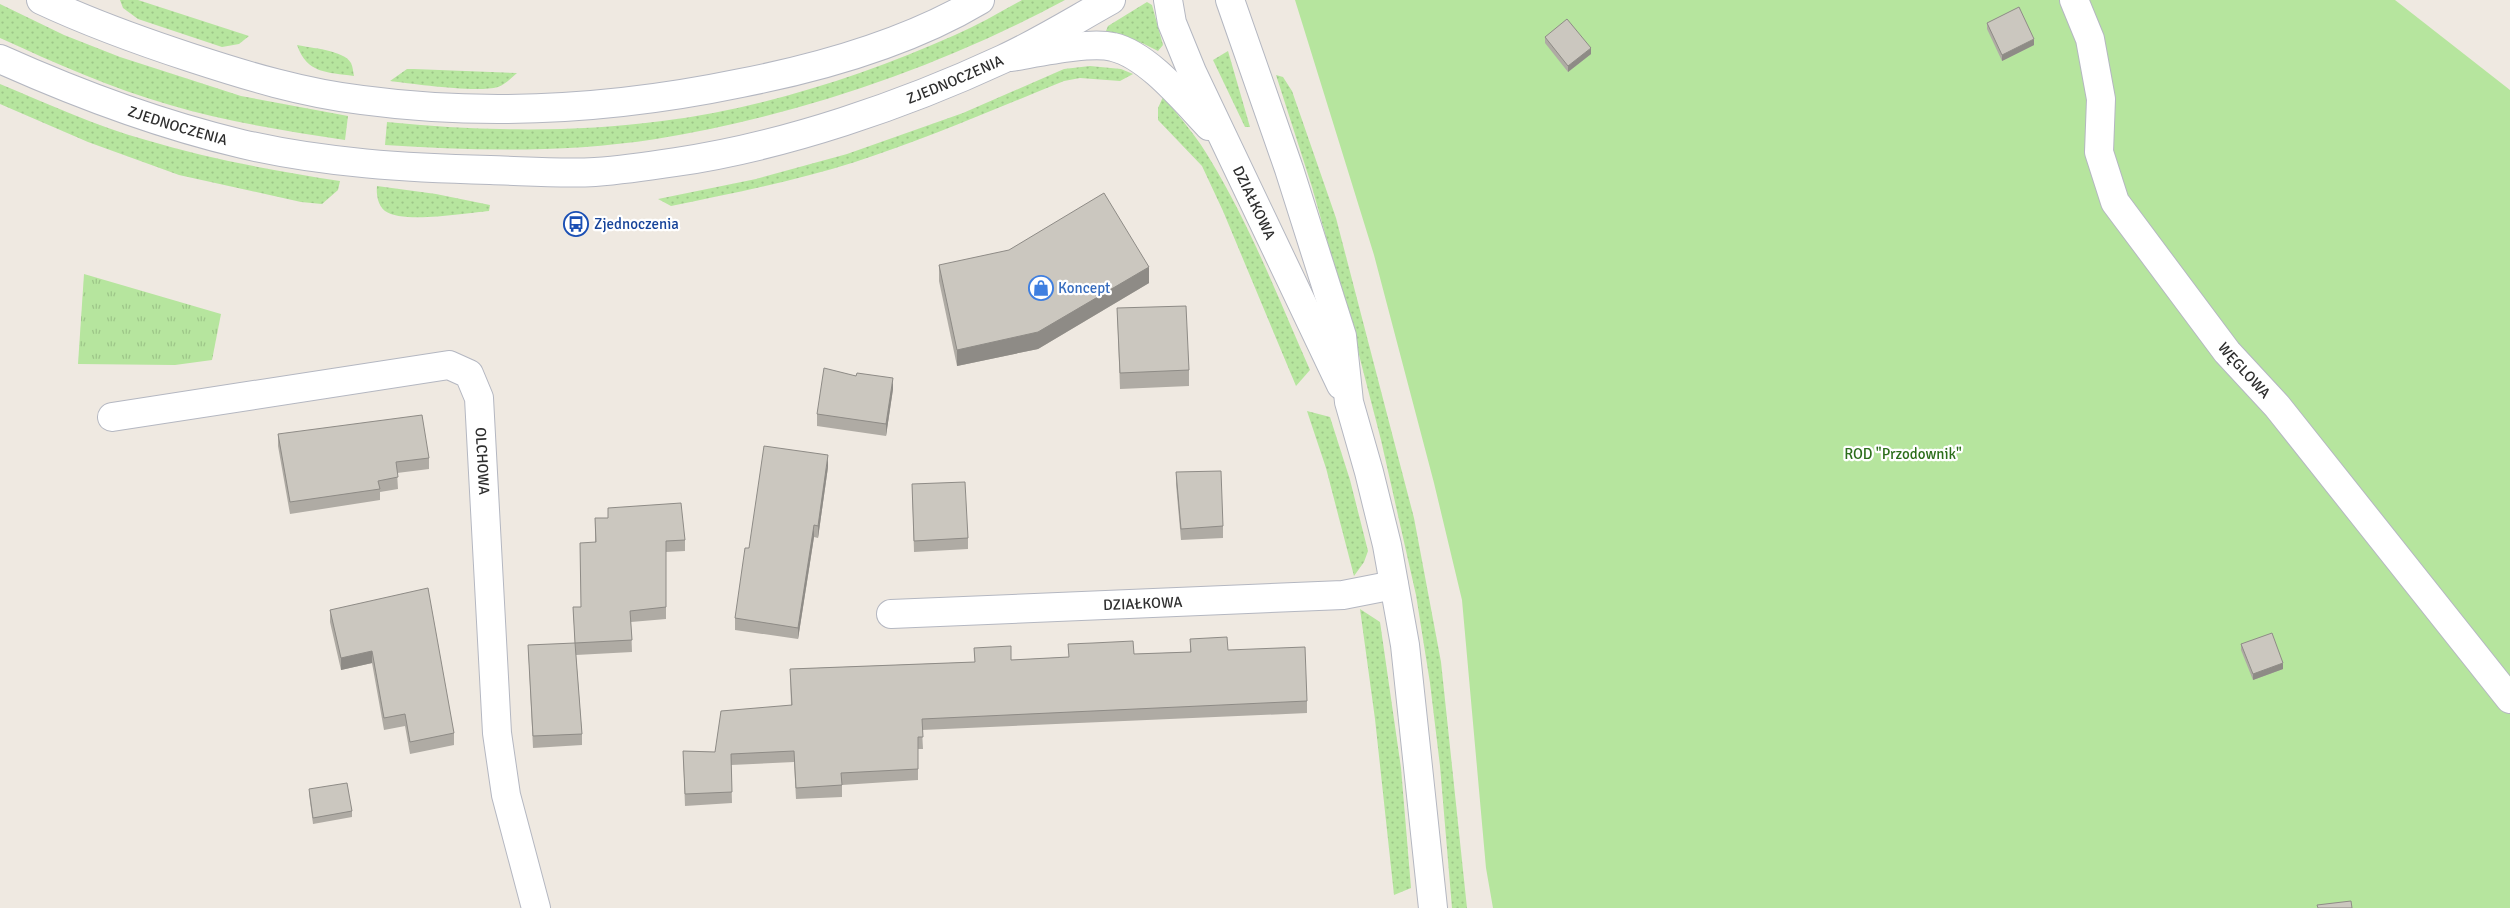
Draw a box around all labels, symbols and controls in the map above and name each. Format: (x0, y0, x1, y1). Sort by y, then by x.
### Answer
street label: ZJEDNOCZENIA (904, 51, 1006, 108)
street label: ZJEDNOCZENIA (125, 102, 229, 149)
street label: DZIAŁKOWA (1229, 163, 1279, 242)
bus stop icon: Zjednoczenia (563, 211, 589, 237)
place label: Zjednoczenia (594, 215, 679, 233)
shop icon: Koncept (1028, 275, 1054, 301)
place label: Koncept (1058, 279, 1110, 297)
street label: WĘGLOWA (2214, 339, 2274, 402)
street label: OLCHOWA (472, 427, 493, 495)
park label: ROD "Przodownik" (1844, 445, 1962, 463)
street label: DZIAŁKOWA (1103, 593, 1183, 614)

